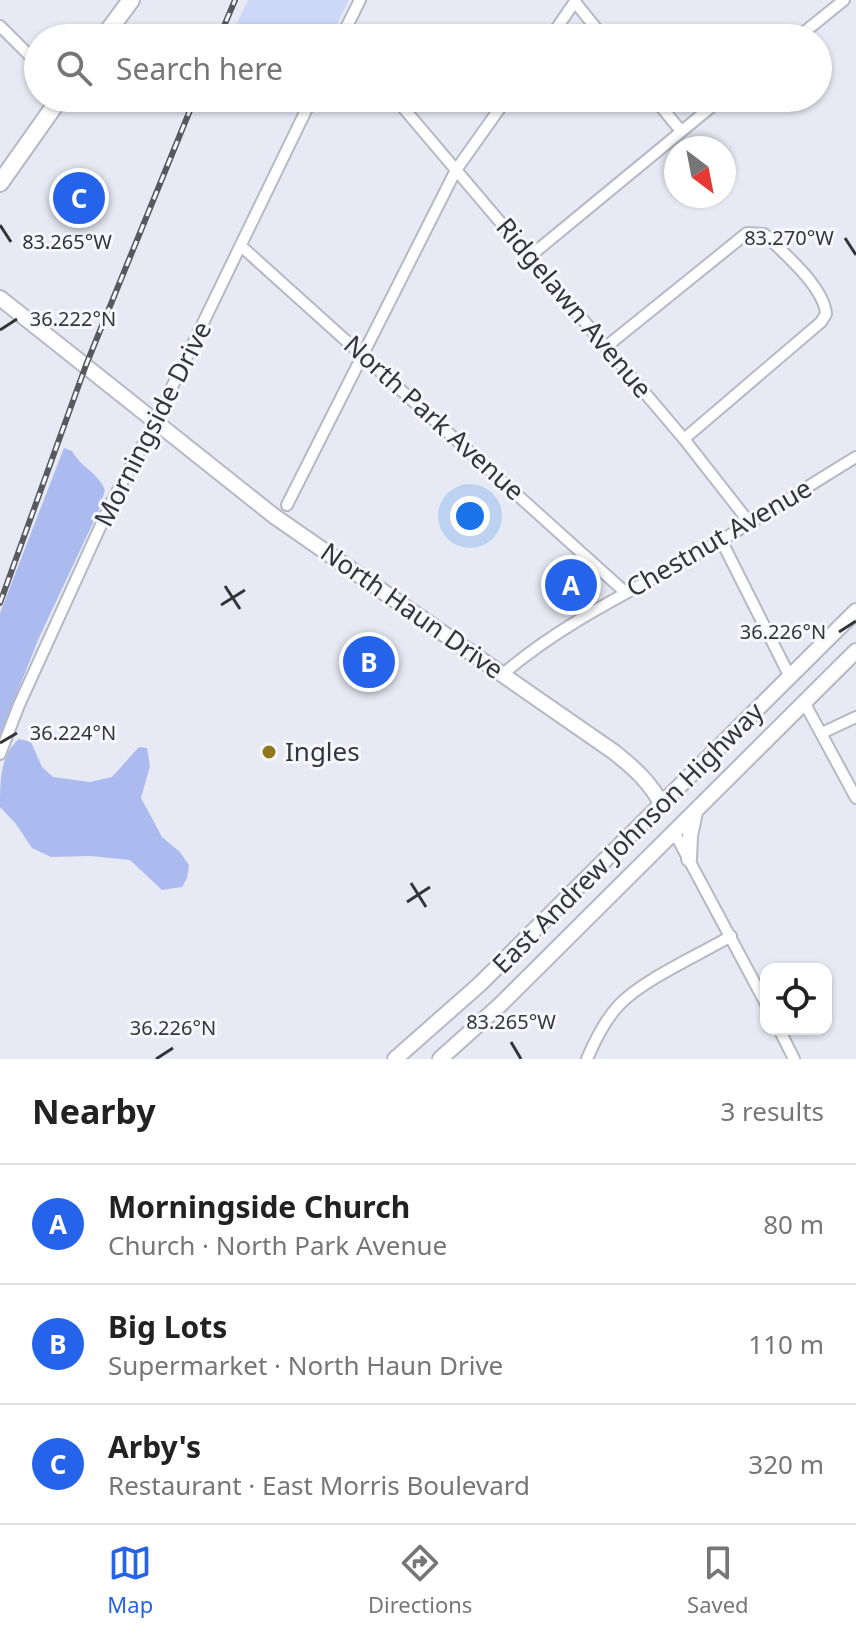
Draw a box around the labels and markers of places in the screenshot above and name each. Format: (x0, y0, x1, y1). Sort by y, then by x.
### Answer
pin: C (53, 168, 105, 228)
pin: A (545, 555, 597, 615)
pin: B (343, 632, 395, 692)
place label: Ingles (285, 733, 360, 769)
marker: Ingles (260, 743, 278, 761)

